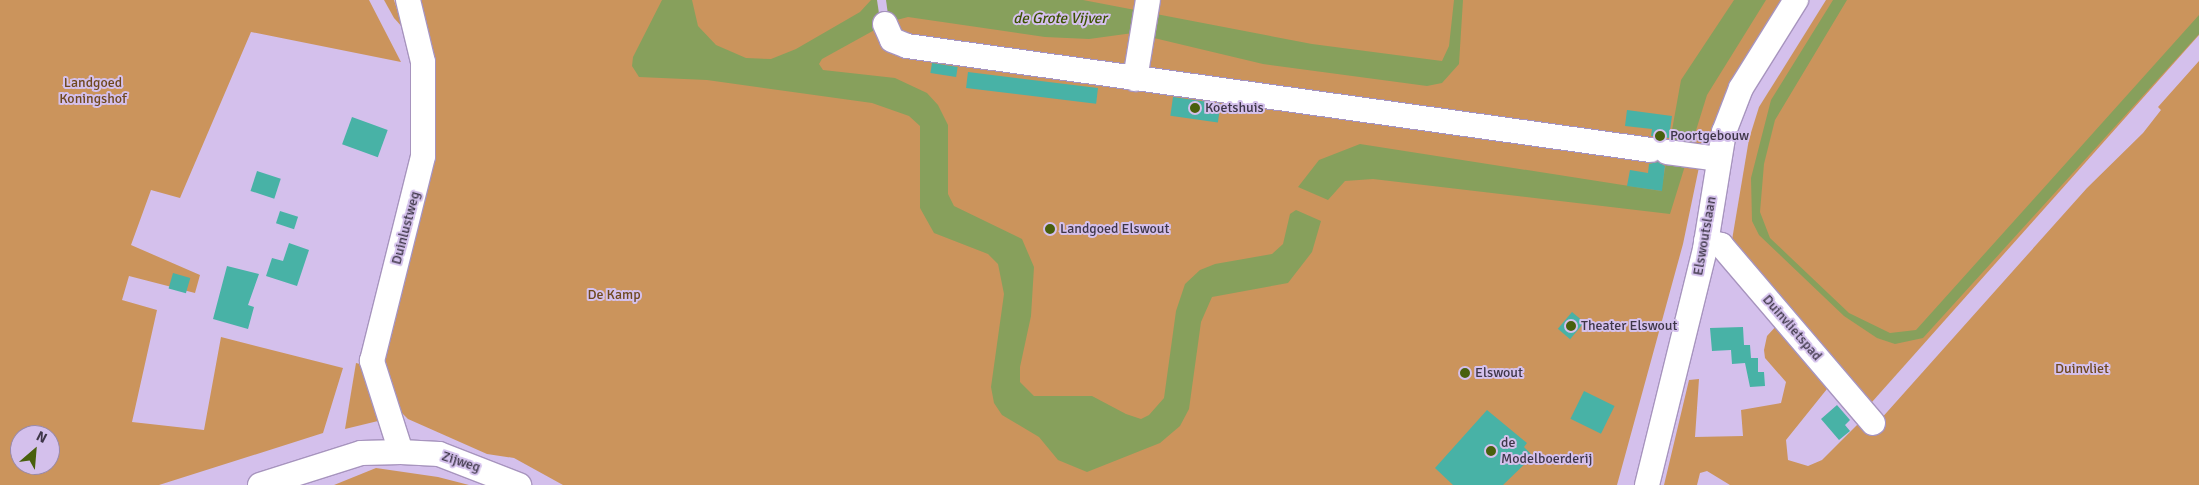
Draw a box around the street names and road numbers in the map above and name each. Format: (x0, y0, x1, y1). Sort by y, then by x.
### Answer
street label: Duinlustweg (388, 190, 424, 266)
street label: Elswoutslaan (1690, 195, 1720, 277)
street label: Duinvlietspad (1759, 292, 1825, 364)
street label: Zijweg (440, 448, 482, 476)

